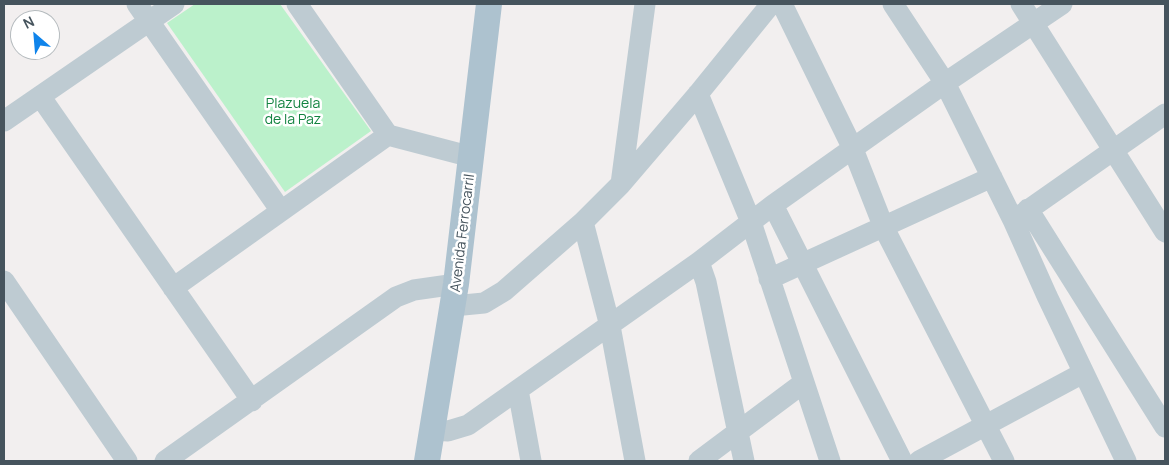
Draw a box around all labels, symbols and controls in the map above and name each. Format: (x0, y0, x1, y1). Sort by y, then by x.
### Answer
north arrow (10, 10, 60, 60)
text: N (20, 11, 37, 33)
park label: Plazuela de la Paz (265, 96, 321, 128)
street label: Avenida Ferrocarril (447, 173, 479, 293)

